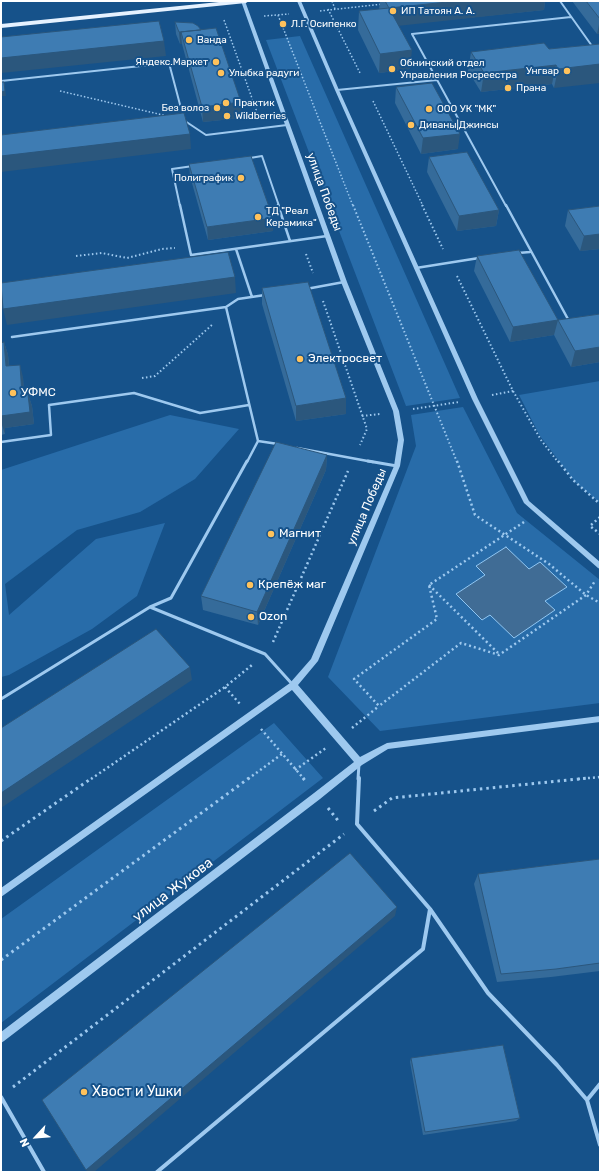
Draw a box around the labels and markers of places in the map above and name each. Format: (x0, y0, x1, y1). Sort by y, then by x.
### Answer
place label: ИП Татоян А. А. (401, 5, 475, 17)
marker: ИП Татоян А. А. (388, 6, 398, 16)
place label: Л.Г. Осипенко (291, 18, 356, 30)
marker: Л.Г. Осипенко (278, 19, 288, 29)
place label: Ванда (197, 34, 227, 46)
marker: Ванда (184, 35, 194, 45)
place label: Яндекс.Маркет (135, 56, 208, 68)
marker: Яндекс.Маркет (211, 57, 221, 67)
place label: Обнинский отдел Управления Росреестра (400, 57, 517, 80)
marker: Обнинский отдел Управления Росреестра (387, 64, 397, 74)
place label: Унгвар (526, 65, 559, 77)
marker: Унгвар (562, 66, 572, 76)
place label: Улыбка радуги (229, 67, 299, 79)
marker: Улыбка радуги (216, 68, 226, 78)
place label: Прана (516, 82, 546, 94)
marker: Прана (503, 83, 513, 93)
place label: Практик (234, 97, 275, 109)
marker: Практик (221, 98, 231, 108)
place label: Без волоз (162, 102, 209, 114)
marker: Без волоз (212, 103, 222, 113)
place label: ООО УК "МК" (437, 103, 496, 115)
marker: ООО УК "МК" (424, 104, 434, 114)
place label: Wildberries (235, 110, 286, 122)
marker: Wildberries (222, 111, 232, 121)
place label: Диваны|Джинсы (419, 119, 499, 131)
marker: Диваны|Джинсы (406, 120, 416, 130)
place label: Полиграфик (174, 172, 233, 184)
marker: Полиграфик (236, 173, 246, 183)
place label: ТД "Реал Керамика" (266, 205, 317, 228)
marker: ТД "Реал Керамика" (253, 212, 263, 222)
place label: Электросвет (308, 352, 382, 366)
marker: Электросвет (295, 354, 305, 364)
place label: УФМС (21, 386, 56, 400)
marker: УФМС (8, 388, 18, 398)
place label: Магнит (279, 527, 321, 541)
marker: Магнит (266, 529, 276, 539)
place label: Крепёж маг (258, 578, 326, 592)
marker: Крепёж маг (245, 580, 255, 590)
place label: Ozon (259, 610, 287, 624)
marker: Ozon (246, 612, 256, 622)
place label: Хвост и Ушки (92, 1084, 182, 1100)
marker: Хвост и Ушки (79, 1087, 89, 1097)

